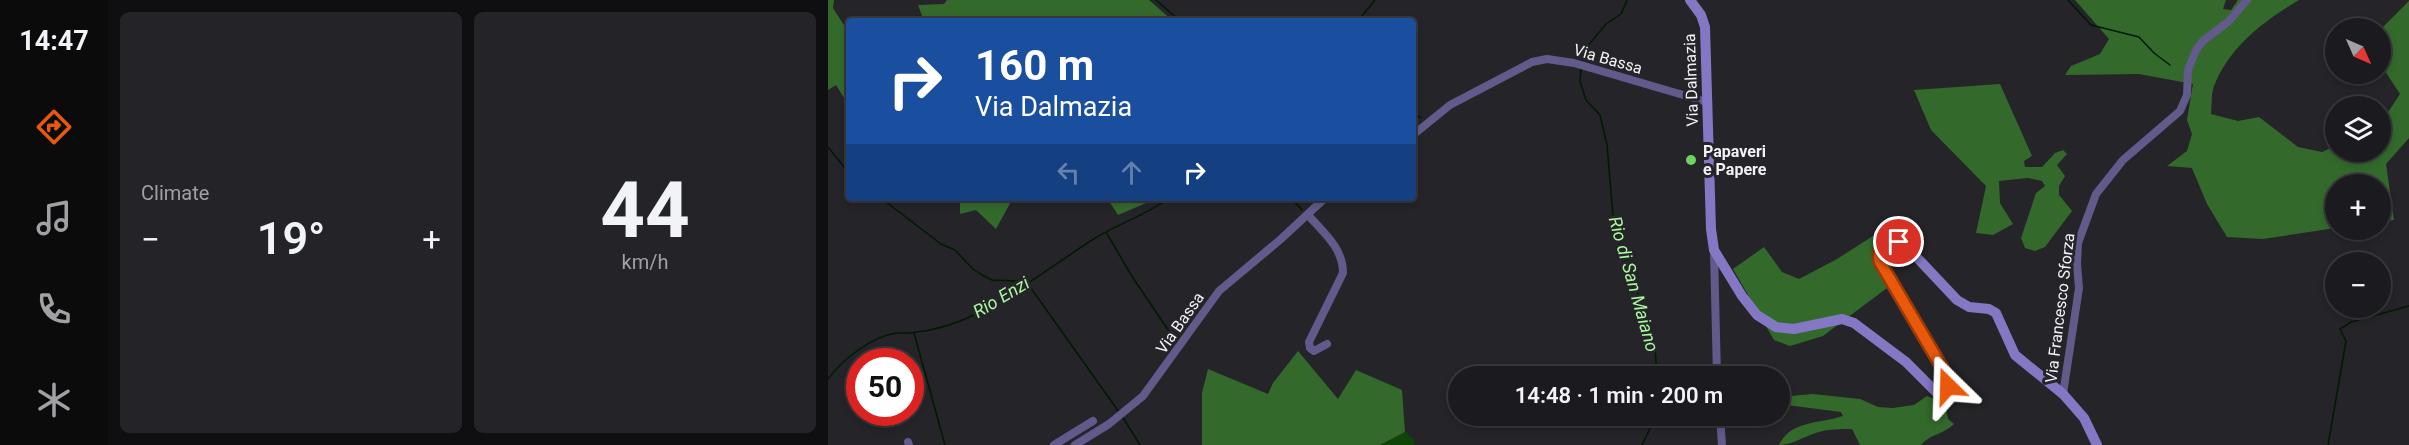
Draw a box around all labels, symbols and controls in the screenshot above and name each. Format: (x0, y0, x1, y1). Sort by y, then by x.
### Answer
north arrow (2325, 18, 2391, 84)
map controls (2325, 18, 2391, 318)
text: 14:47 (19, 25, 89, 57)
street label: Via Dalmazia (1680, 33, 1702, 127)
street label: Via Bassa (1571, 40, 1645, 78)
text: 160 m (975, 41, 1094, 90)
icon: right (876, 42, 954, 120)
text: Via Dalmazia (975, 91, 1132, 123)
button: layers (2325, 96, 2391, 162)
icon: directions (33, 106, 75, 148)
place label: Papaveri e Papere (1703, 142, 1767, 179)
marker: Papaveri e Papere (1684, 153, 1698, 167)
icon: left (1052, 156, 1085, 189)
icon: ahead (1115, 156, 1148, 189)
icon: right (1178, 156, 1211, 189)
text: 44 (600, 165, 690, 256)
button: + (2325, 174, 2391, 240)
text: Climate (141, 181, 209, 205)
icon: music (33, 197, 75, 239)
text: 19° (257, 212, 325, 265)
water label: Rio di San Maiano (1605, 214, 1663, 354)
pin (1873, 216, 1924, 267)
text: − (141, 220, 160, 259)
text: + (422, 220, 441, 259)
icon: arrive (1882, 225, 1915, 258)
street label: Via Francesco Sforza (2041, 232, 2079, 384)
text: km/h (622, 250, 668, 274)
button: − (2325, 252, 2391, 318)
water label: Rio Enzi (969, 272, 1034, 322)
icon: phone (33, 288, 75, 330)
street label: Via Bassa (1152, 289, 1208, 357)
speed limit sign: 50 (846, 348, 924, 426)
position arrow (1916, 354, 1980, 418)
icon: climate (33, 379, 75, 421)
text: 14:48 · 1 min · 200 m (1515, 383, 1723, 408)

